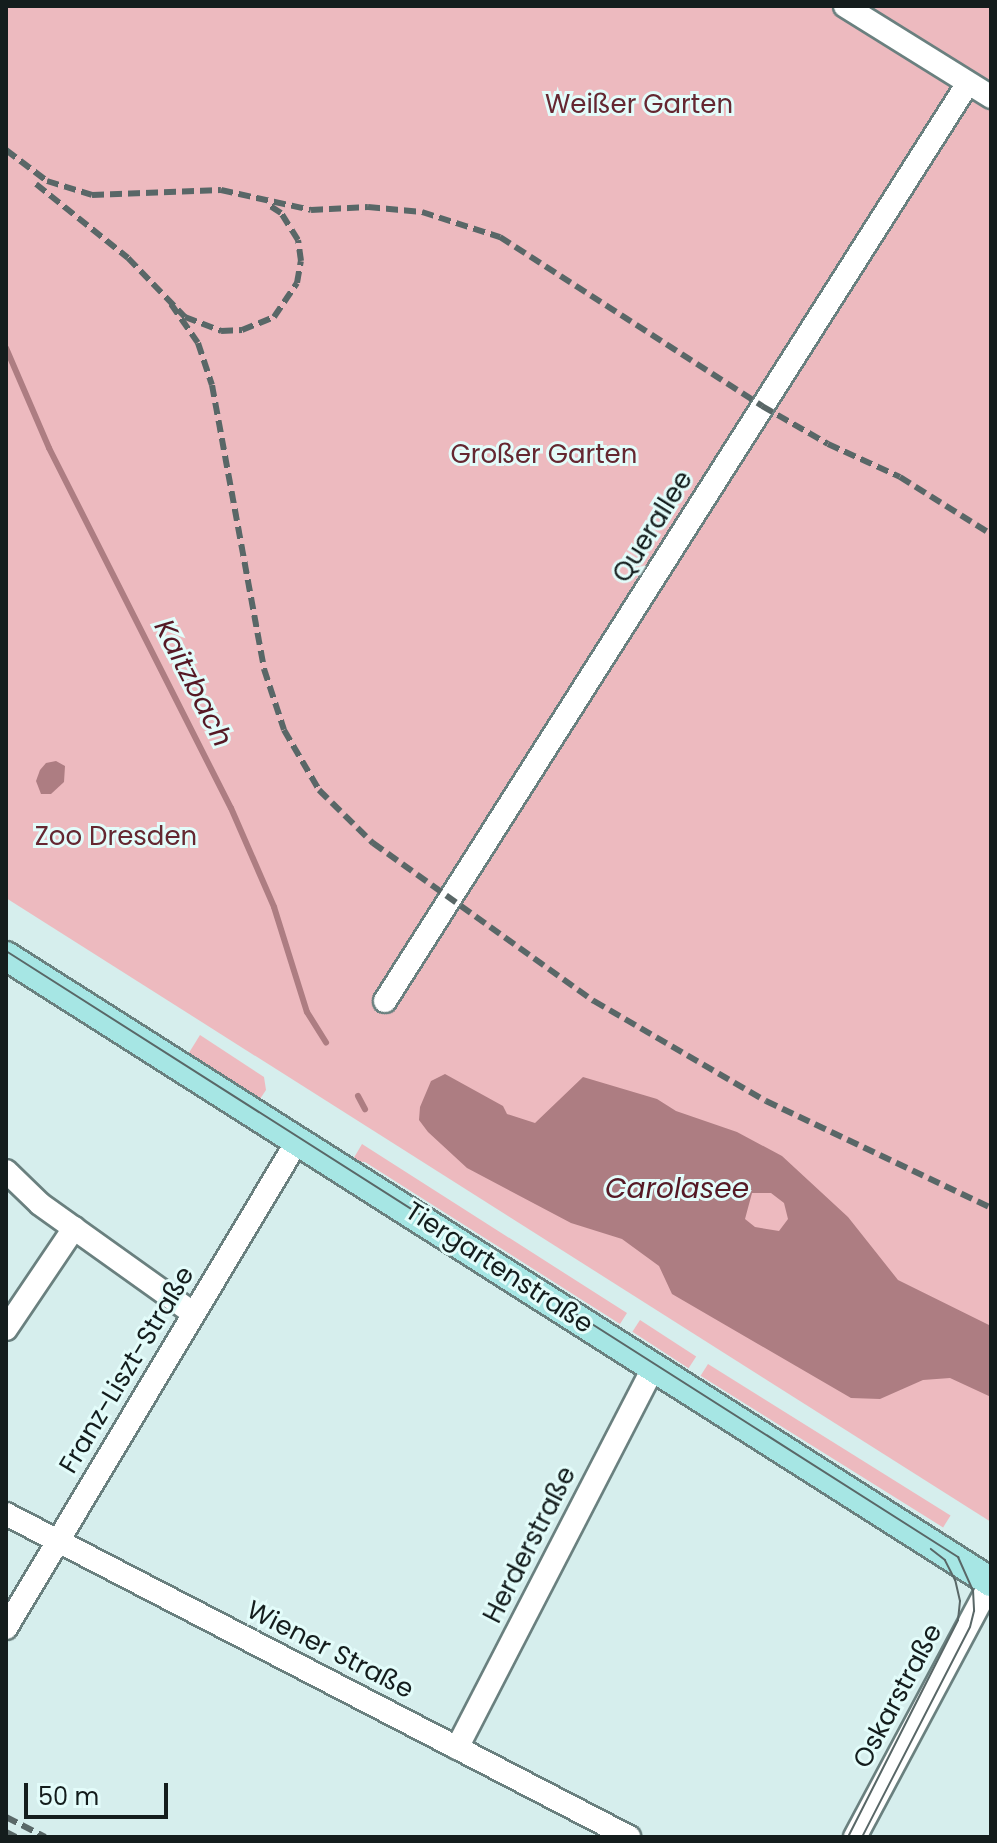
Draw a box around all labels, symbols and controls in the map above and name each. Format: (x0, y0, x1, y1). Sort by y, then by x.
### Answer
park label: Weißer Garten (545, 89, 733, 121)
park label: Großer Garten (451, 439, 637, 471)
street label: Querallee (607, 465, 699, 589)
water label: Kaitzbach (147, 614, 239, 752)
park label: Zoo Dresden (35, 821, 197, 853)
water label: Carolasee (605, 1172, 749, 1206)
street label: Tiergartenstraße (399, 1196, 599, 1340)
street label: Franz-Liszt-Straße (53, 1261, 201, 1479)
street label: Herderstraße (477, 1462, 583, 1628)
street label: Wiener Straße (241, 1595, 419, 1705)
street label: Oskarstraße (847, 1619, 949, 1773)
scale bar (28, 1767, 172, 1817)
text: 50 m (38, 1780, 99, 1813)

